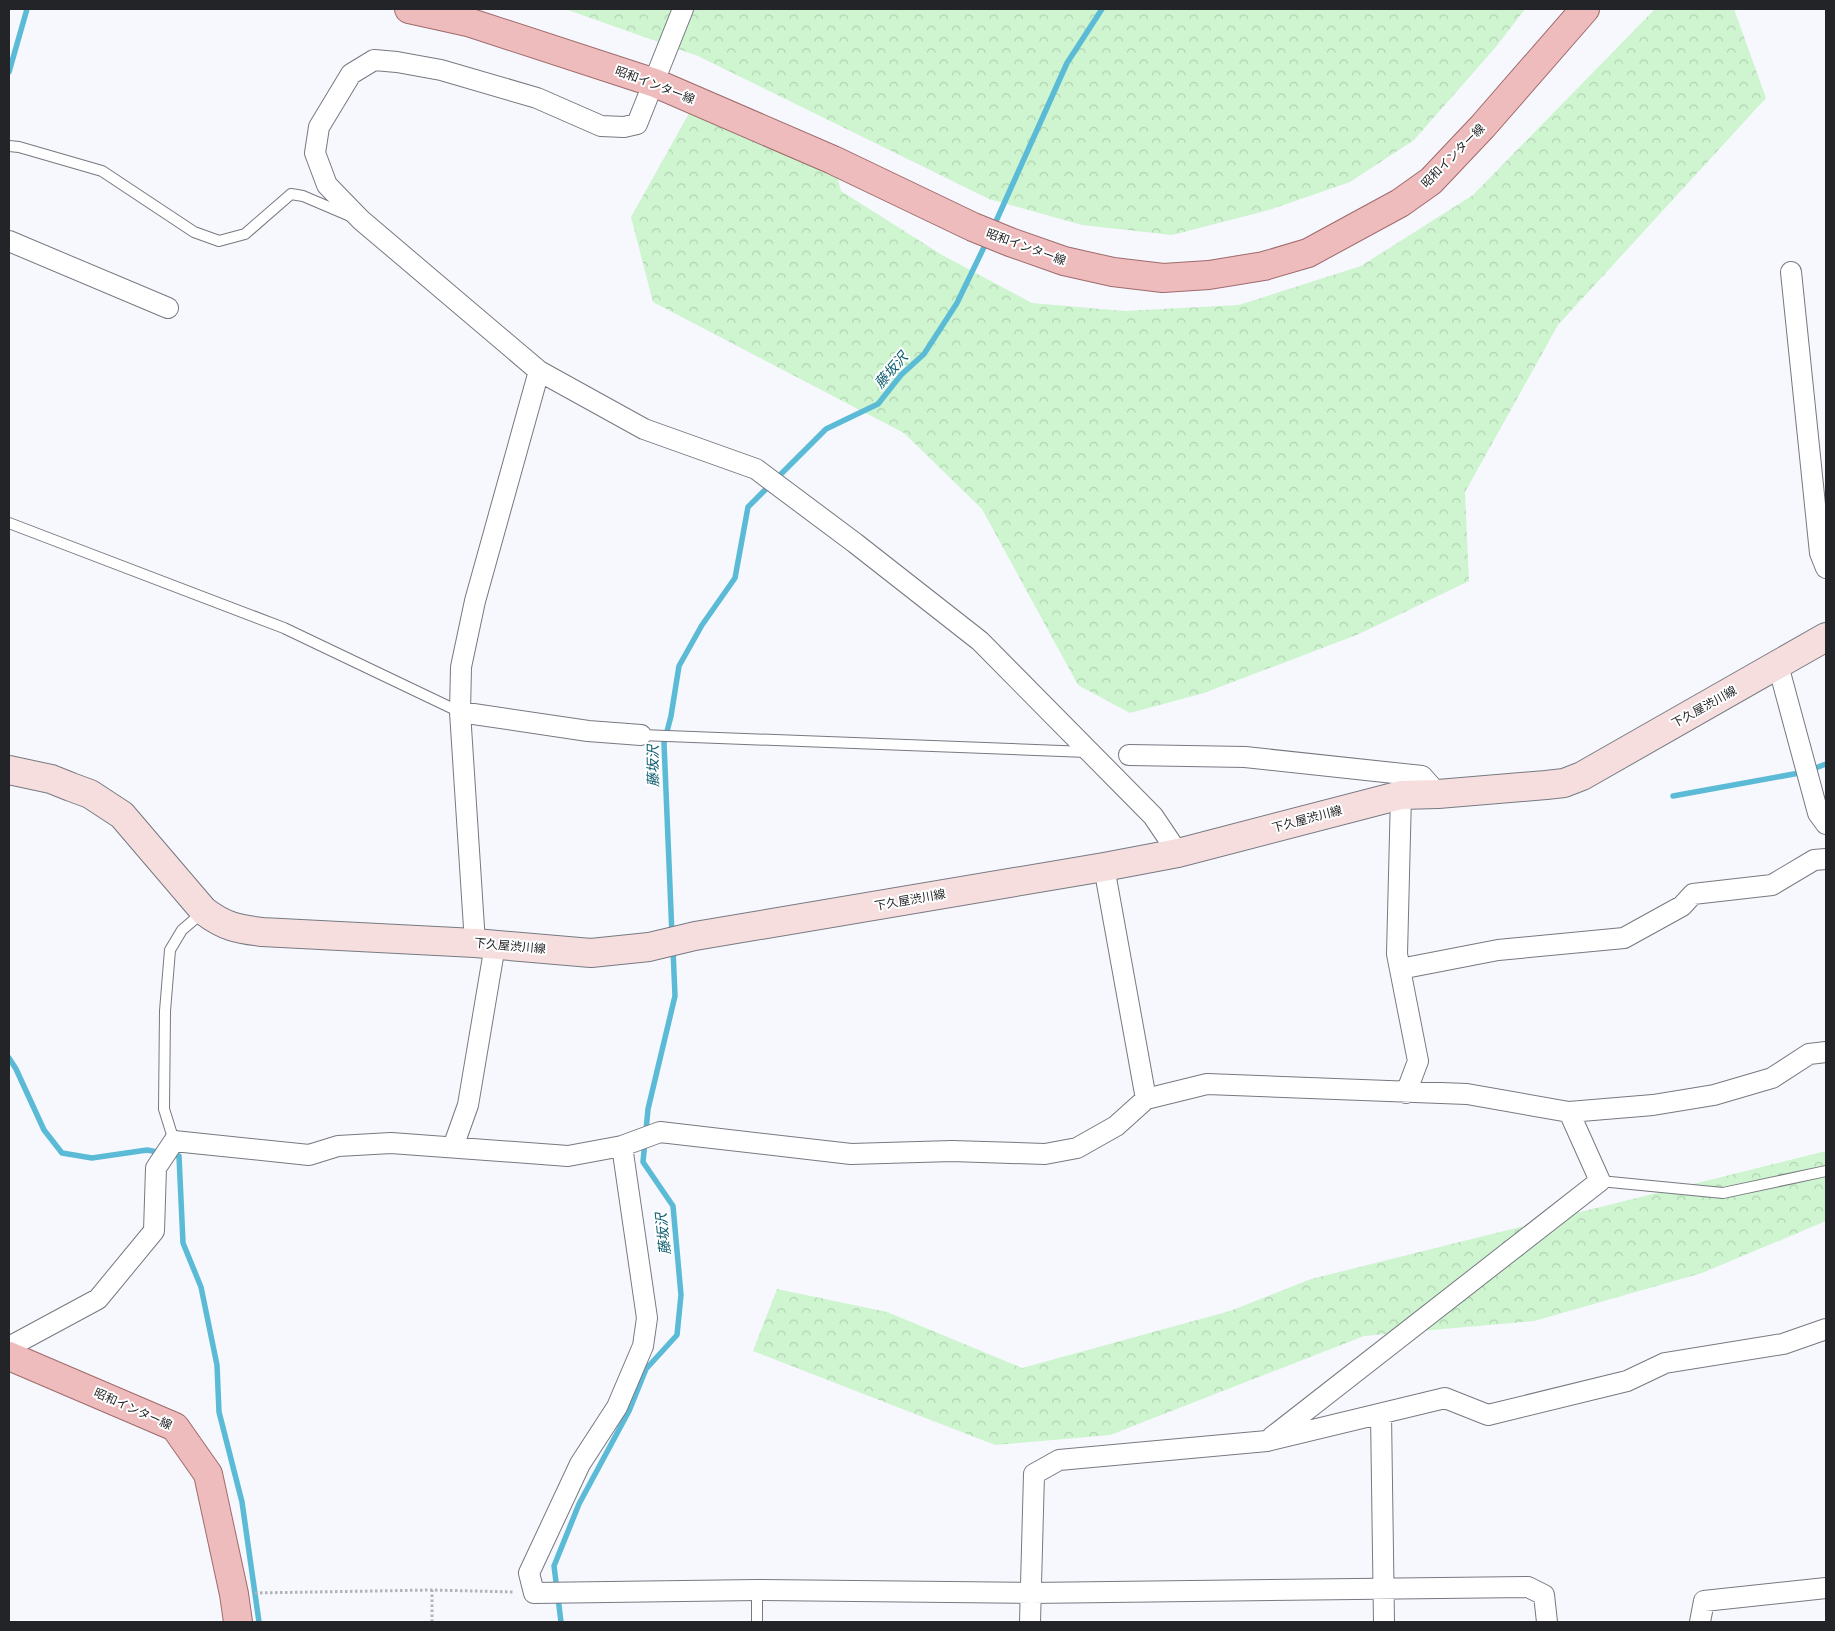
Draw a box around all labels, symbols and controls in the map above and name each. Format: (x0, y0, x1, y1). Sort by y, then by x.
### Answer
street label: 昭和インター線 (613, 63, 697, 107)
street label: 昭和インター線 (1418, 121, 1488, 191)
street label: 昭和インター線 (984, 226, 1068, 268)
water label: 藤坂沢 (871, 347, 913, 392)
street label: 下久屋渋川線 (1669, 683, 1739, 731)
water label: 藤坂沢 (645, 743, 662, 787)
street label: 下久屋渋川線 (1270, 803, 1344, 835)
street label: 下久屋渋川線 (873, 887, 947, 913)
street label: 下久屋渋川線 (474, 936, 546, 956)
water label: 藤坂沢 (653, 1210, 674, 1256)
street label: 昭和インター線 (92, 1386, 174, 1432)

